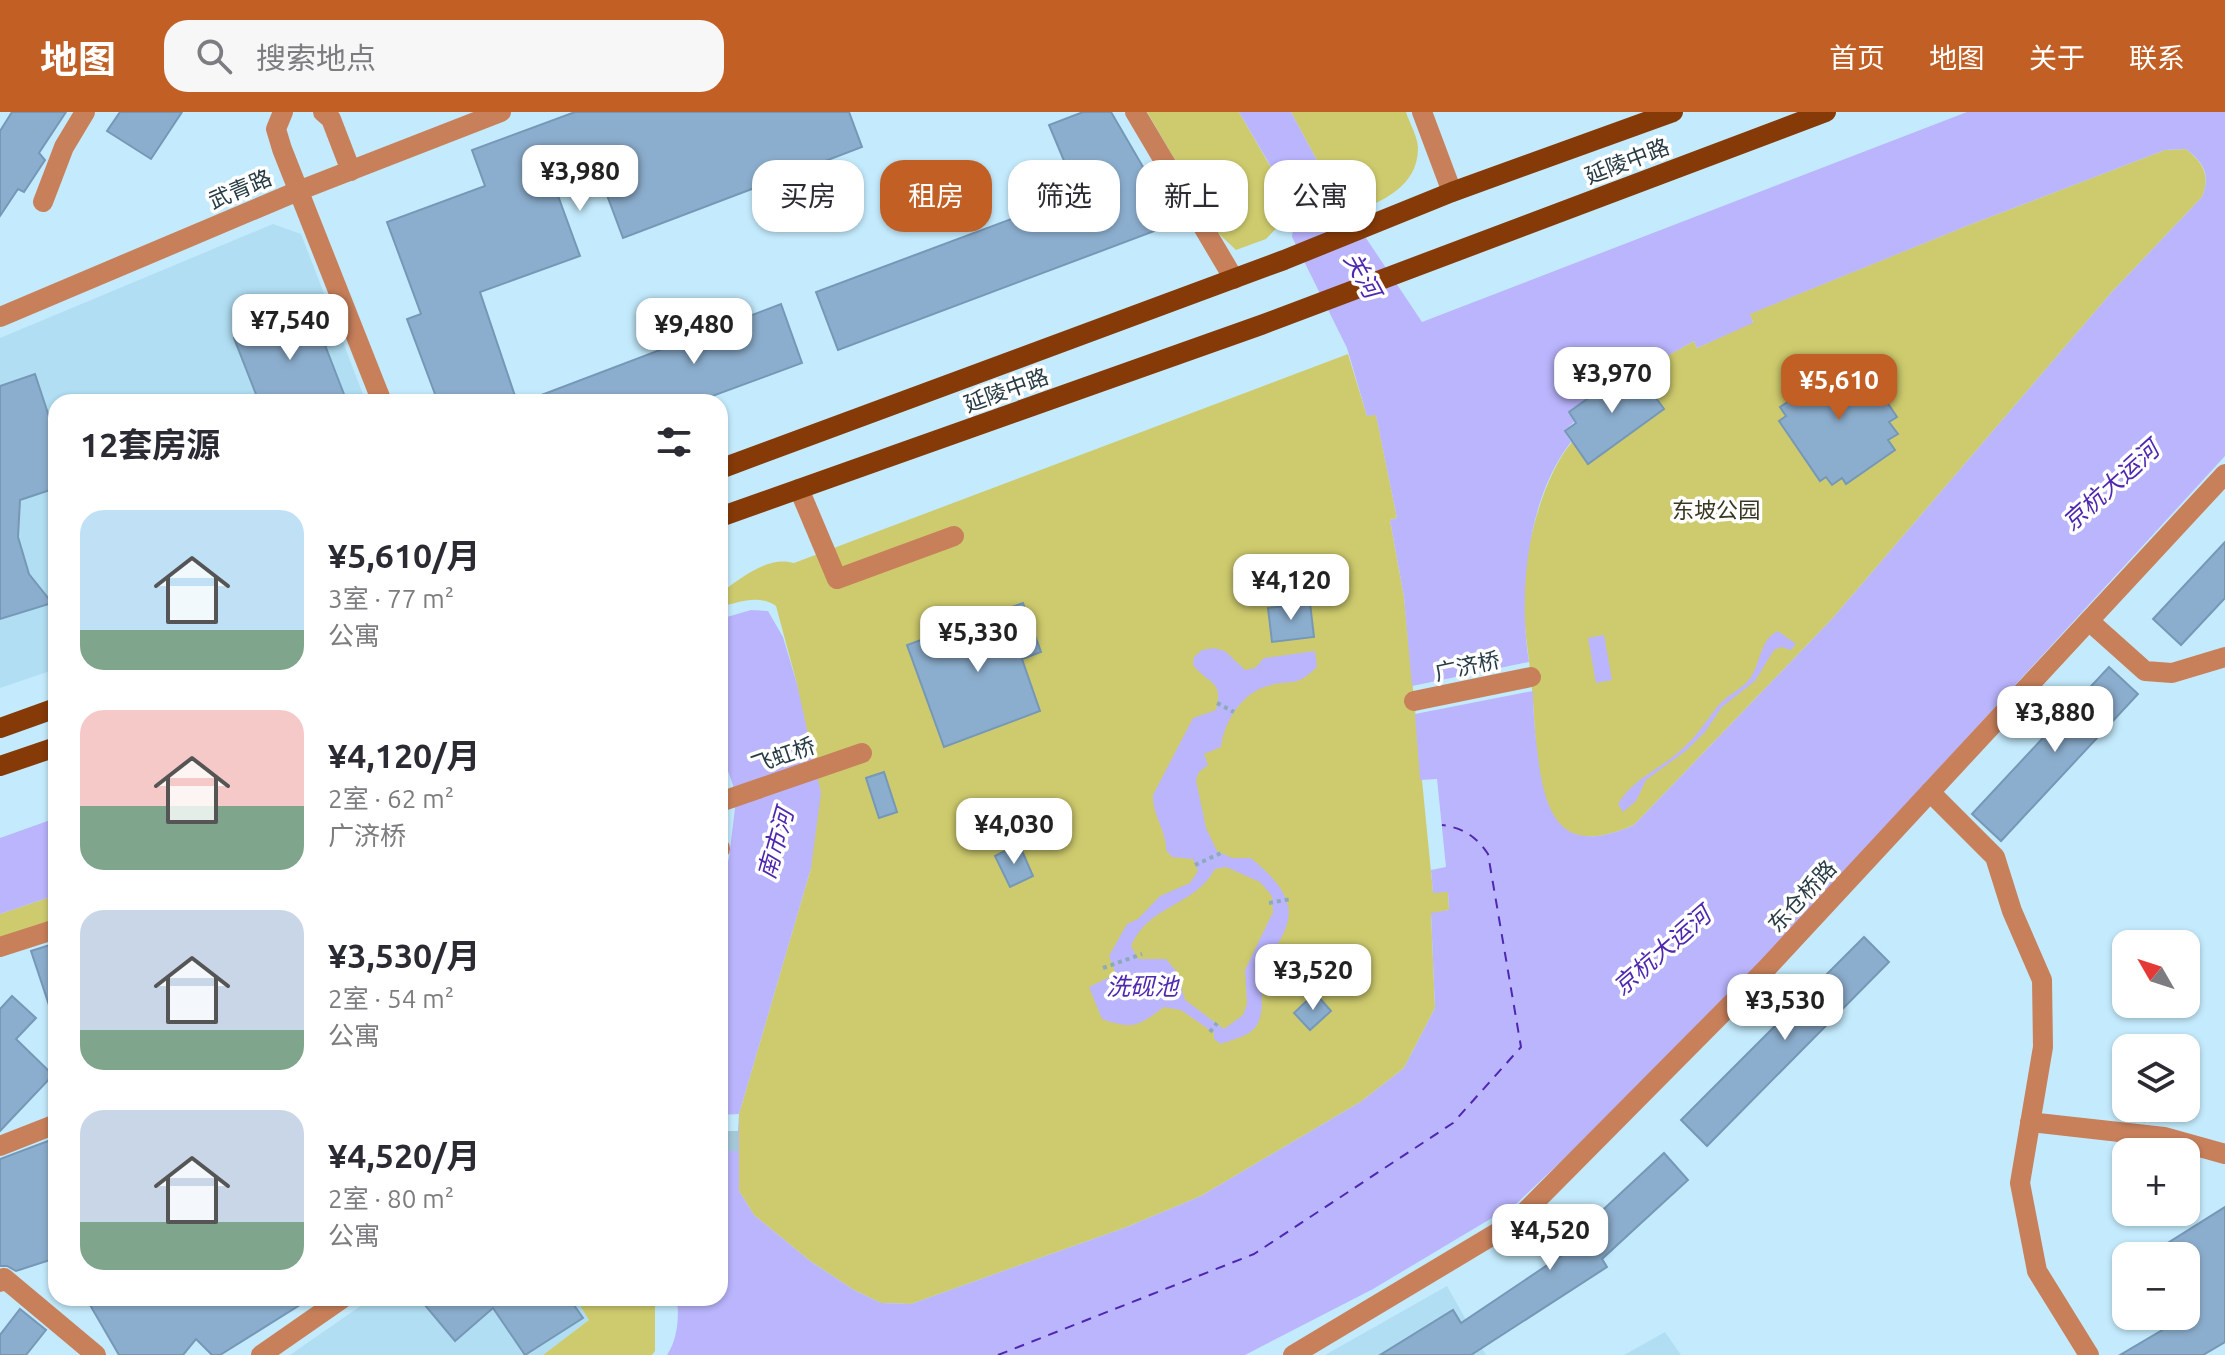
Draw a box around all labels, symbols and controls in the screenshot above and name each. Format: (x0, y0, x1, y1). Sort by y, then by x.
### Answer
search box (164, 20, 724, 92)
icon: search (192, 34, 236, 78)
text: 地图 (40, 38, 116, 80)
text: 搜索地点 (256, 41, 376, 75)
text: 首页 (1829, 42, 1885, 73)
text: 地图 (1929, 42, 1985, 73)
text: 关于 (2029, 42, 2085, 73)
text: 联系 (2129, 42, 2185, 73)
street label: 延陵中路 (1581, 133, 1672, 188)
pin: ¥3,980 (515, 145, 645, 213)
text: ¥3,980 (540, 156, 620, 185)
chip: 买房 (752, 160, 864, 232)
chip: 租房 (880, 160, 992, 232)
chip: 筛选 (1008, 160, 1120, 232)
chip: 新上 (1136, 160, 1248, 232)
chip: 公寓 (1264, 160, 1376, 232)
street label: 武青路 (205, 164, 275, 213)
water label: 关河 (1339, 247, 1388, 306)
pin: ¥7,540 (225, 294, 355, 362)
pin: ¥9,480 (629, 298, 759, 366)
text: ¥7,540 (250, 305, 330, 334)
text: ¥9,480 (654, 309, 734, 338)
pin: ¥3,970 (1547, 347, 1677, 415)
pin: ¥5,610 (1774, 354, 1904, 422)
text: ¥3,970 (1572, 358, 1652, 387)
street label: 延陵中路 (960, 363, 1051, 416)
text: ¥5,610 (1799, 365, 1879, 394)
icon: filters (652, 420, 696, 464)
text: 12套房源 (80, 425, 220, 463)
water label: 京杭大运河 (2057, 433, 2167, 536)
park label: 东坡公园 (1672, 497, 1760, 522)
text: ¥5,610/月 (328, 536, 481, 574)
icon: home (144, 542, 240, 638)
pin: ¥4,120 (1226, 554, 1356, 622)
text: ¥4,120 (1251, 565, 1331, 594)
text: 3室 · 77 m² (328, 584, 454, 613)
pin: ¥5,330 (913, 606, 1043, 674)
text: ¥5,330 (938, 617, 1018, 646)
text: 公寓 (328, 621, 380, 650)
street label: 广济桥 (1432, 646, 1502, 685)
pin: ¥3,880 (1990, 686, 2120, 754)
text: ¥3,880 (2015, 697, 2095, 726)
street label: 飞虹桥 (748, 732, 818, 777)
text: ¥4,120/月 (328, 736, 481, 774)
icon: home (144, 742, 240, 838)
text: 2室 · 62 m² (328, 784, 454, 813)
pin: ¥4,030 (949, 798, 1079, 866)
water label: 南市河 (753, 802, 800, 882)
text: ¥4,030 (974, 809, 1054, 838)
text: 广济桥 (328, 821, 406, 850)
street label: 东仓桥路 (1762, 855, 1841, 936)
water label: 京杭大运河 (1608, 898, 1719, 1000)
north arrow (2112, 930, 2200, 1018)
map controls (2112, 930, 2200, 1330)
text: ¥3,530/月 (328, 936, 481, 974)
icon: home (144, 942, 240, 1038)
pin: ¥3,520 (1248, 944, 1378, 1012)
text: ¥3,520 (1273, 955, 1353, 984)
water label: 洗砚池 (1106, 973, 1180, 1000)
pin: ¥3,530 (1720, 974, 1850, 1042)
text: 2室 · 54 m² (328, 984, 454, 1013)
text: ¥3,530 (1745, 985, 1825, 1014)
text: 公寓 (328, 1021, 380, 1050)
button: layers (2112, 1034, 2200, 1122)
text: ¥4,520/月 (328, 1136, 481, 1174)
button: + (2112, 1138, 2200, 1226)
icon: home (144, 1142, 240, 1238)
text: 2室 · 80 m² (328, 1184, 454, 1213)
pin: ¥4,520 (1485, 1204, 1615, 1272)
text: ¥4,520 (1510, 1215, 1590, 1244)
text: 公寓 (328, 1221, 380, 1250)
button: − (2112, 1242, 2200, 1330)

